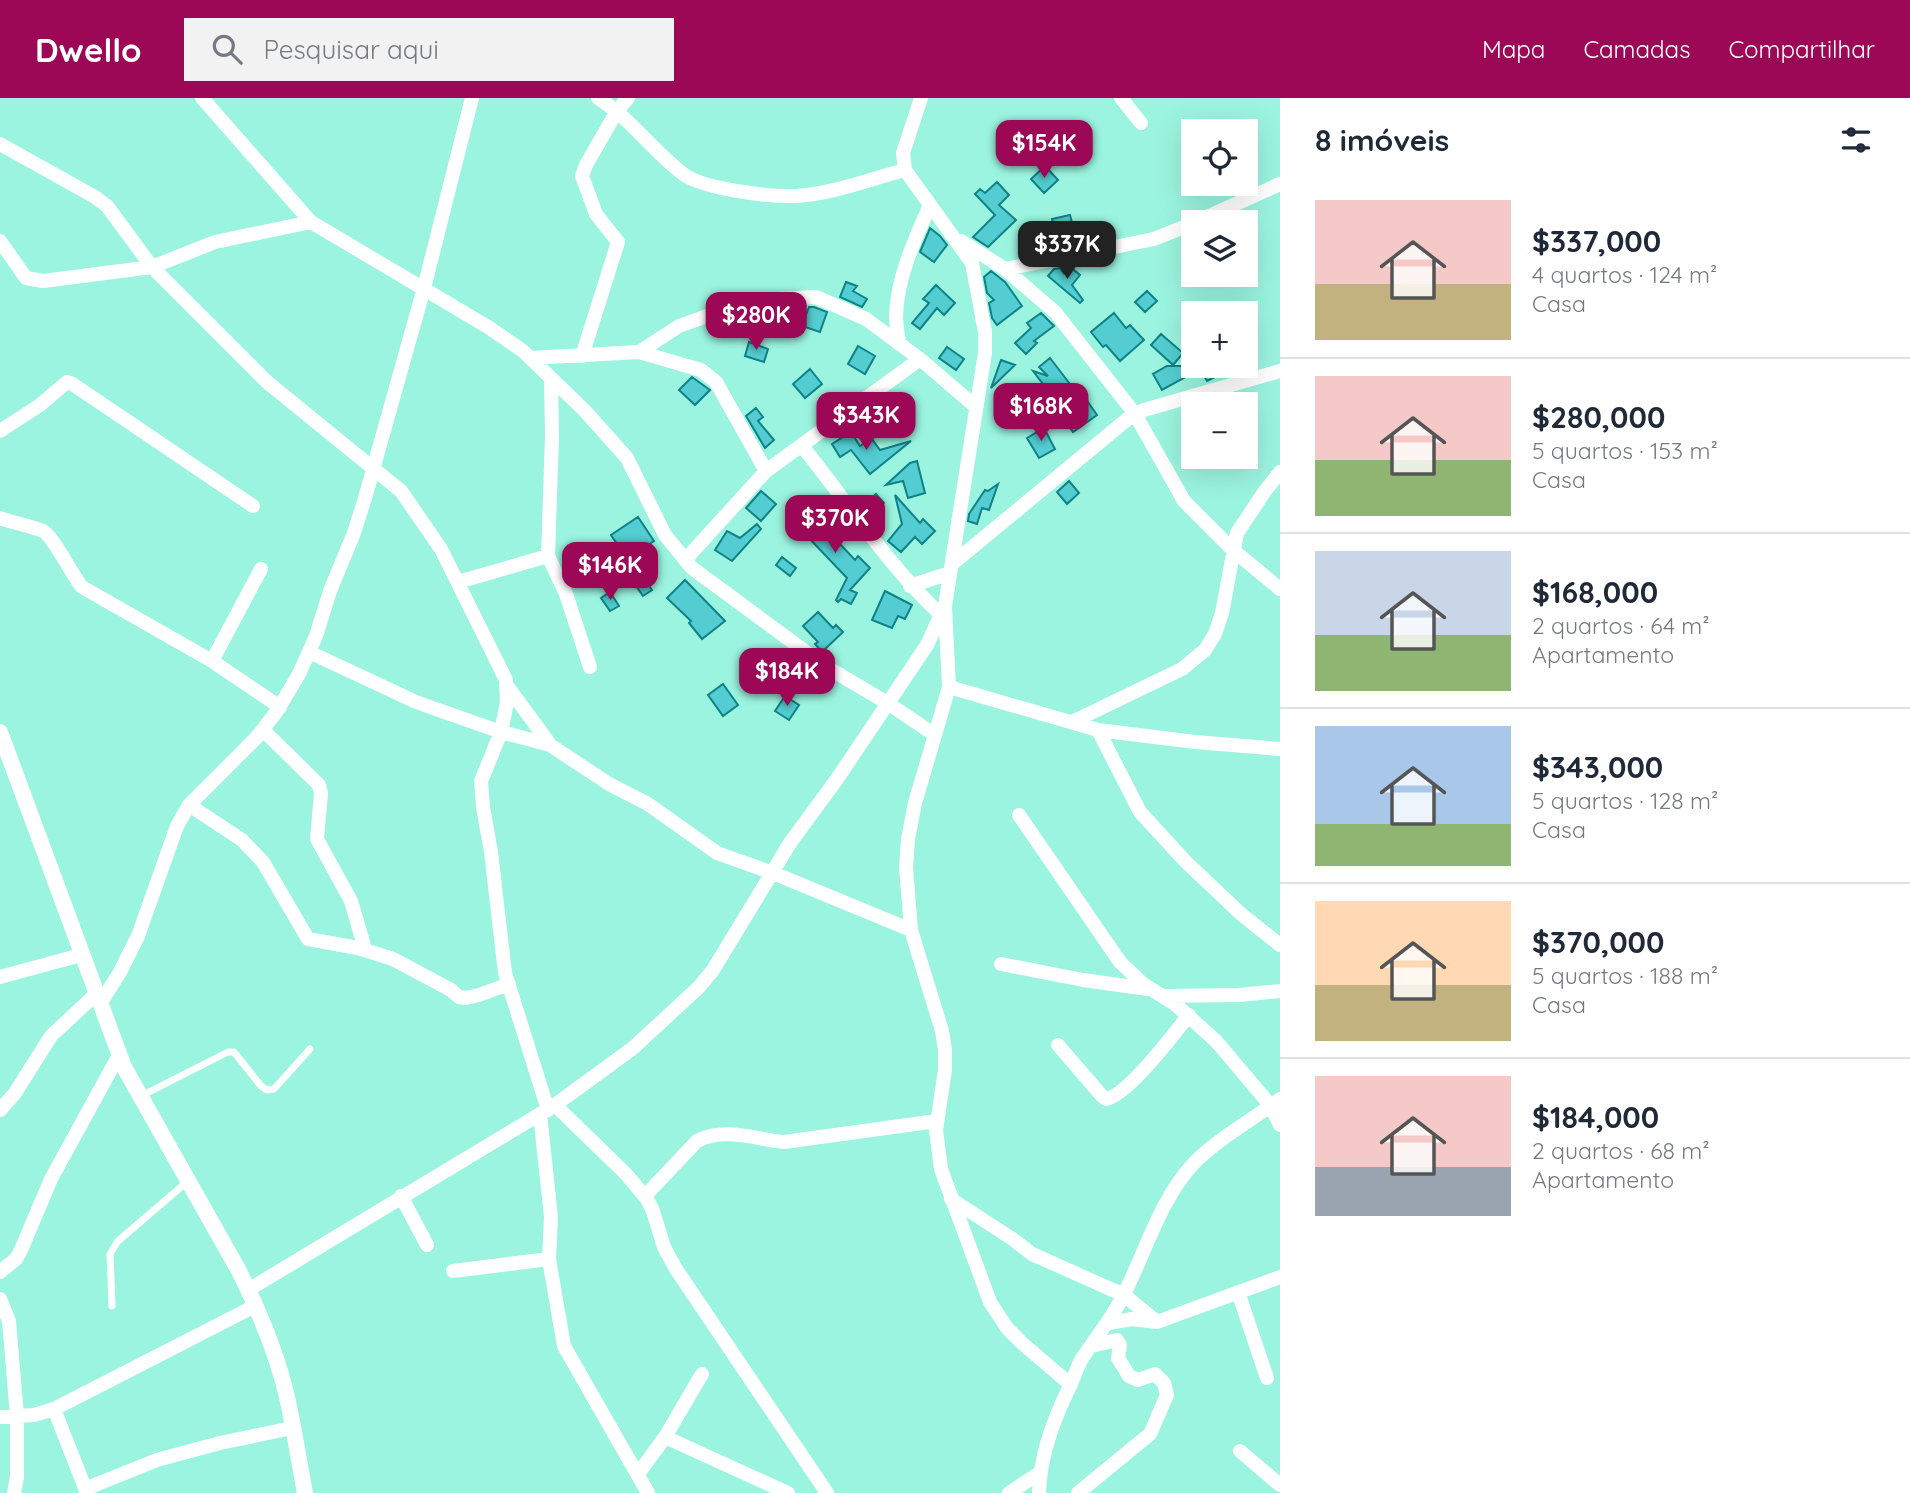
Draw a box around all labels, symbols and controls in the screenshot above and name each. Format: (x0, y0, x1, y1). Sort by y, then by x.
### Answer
search box (184, 18, 674, 81)
text: Dwello (35, 29, 142, 70)
icon: search (208, 30, 246, 68)
text: Pesquisar aqui (264, 33, 439, 66)
text: Mapa (1482, 34, 1545, 64)
text: Camadas (1583, 34, 1690, 64)
text: Compartilhar (1728, 34, 1875, 64)
map controls (1181, 119, 1258, 469)
button: locate (1181, 119, 1258, 196)
pin: $154K (995, 120, 1093, 180)
text: 8 imóveis (1315, 121, 1449, 159)
icon: filters (1837, 121, 1875, 159)
text: $154K (1012, 128, 1076, 157)
button: layers (1181, 210, 1258, 287)
pin: $337K (1018, 222, 1116, 281)
text: $337,000 (1532, 222, 1661, 260)
icon: home (1371, 228, 1455, 312)
text: $337K (1034, 229, 1100, 258)
text: 4 quartos · 124 m² (1532, 260, 1717, 289)
text: Casa (1532, 289, 1586, 318)
pin: $280K (707, 292, 805, 352)
text: $280K (722, 300, 790, 329)
button: + (1181, 301, 1258, 378)
pin: $168K (992, 384, 1090, 443)
text: $168K (1009, 391, 1073, 420)
pin: $343K (817, 392, 915, 452)
button: − (1181, 392, 1258, 469)
text: $280,000 (1532, 398, 1665, 436)
text: $343K (832, 400, 900, 429)
icon: home (1371, 404, 1455, 488)
text: 5 quartos · 153 m² (1532, 436, 1718, 465)
text: Casa (1532, 465, 1586, 494)
pin: $370K (786, 496, 884, 555)
text: $370K (801, 503, 869, 532)
pin: $146K (561, 542, 659, 602)
text: $146K (578, 550, 642, 579)
text: $168,000 (1532, 573, 1658, 611)
icon: home (1371, 579, 1455, 663)
text: 2 quartos · 64 m² (1532, 611, 1710, 640)
text: Apartamento (1532, 640, 1674, 669)
pin: $184K (738, 648, 836, 708)
text: $184K (755, 656, 819, 685)
text: $343,000 (1532, 748, 1663, 786)
icon: home (1371, 754, 1455, 838)
text: 5 quartos · 128 m² (1532, 786, 1718, 815)
text: Casa (1532, 815, 1586, 844)
text: $370,000 (1532, 923, 1664, 961)
icon: home (1371, 929, 1455, 1013)
text: 5 quartos · 188 m² (1532, 961, 1718, 990)
text: Casa (1532, 990, 1586, 1019)
text: $184,000 (1532, 1098, 1659, 1136)
icon: home (1371, 1104, 1455, 1188)
text: 2 quartos · 68 m² (1532, 1136, 1710, 1165)
text: Apartamento (1532, 1165, 1674, 1194)

